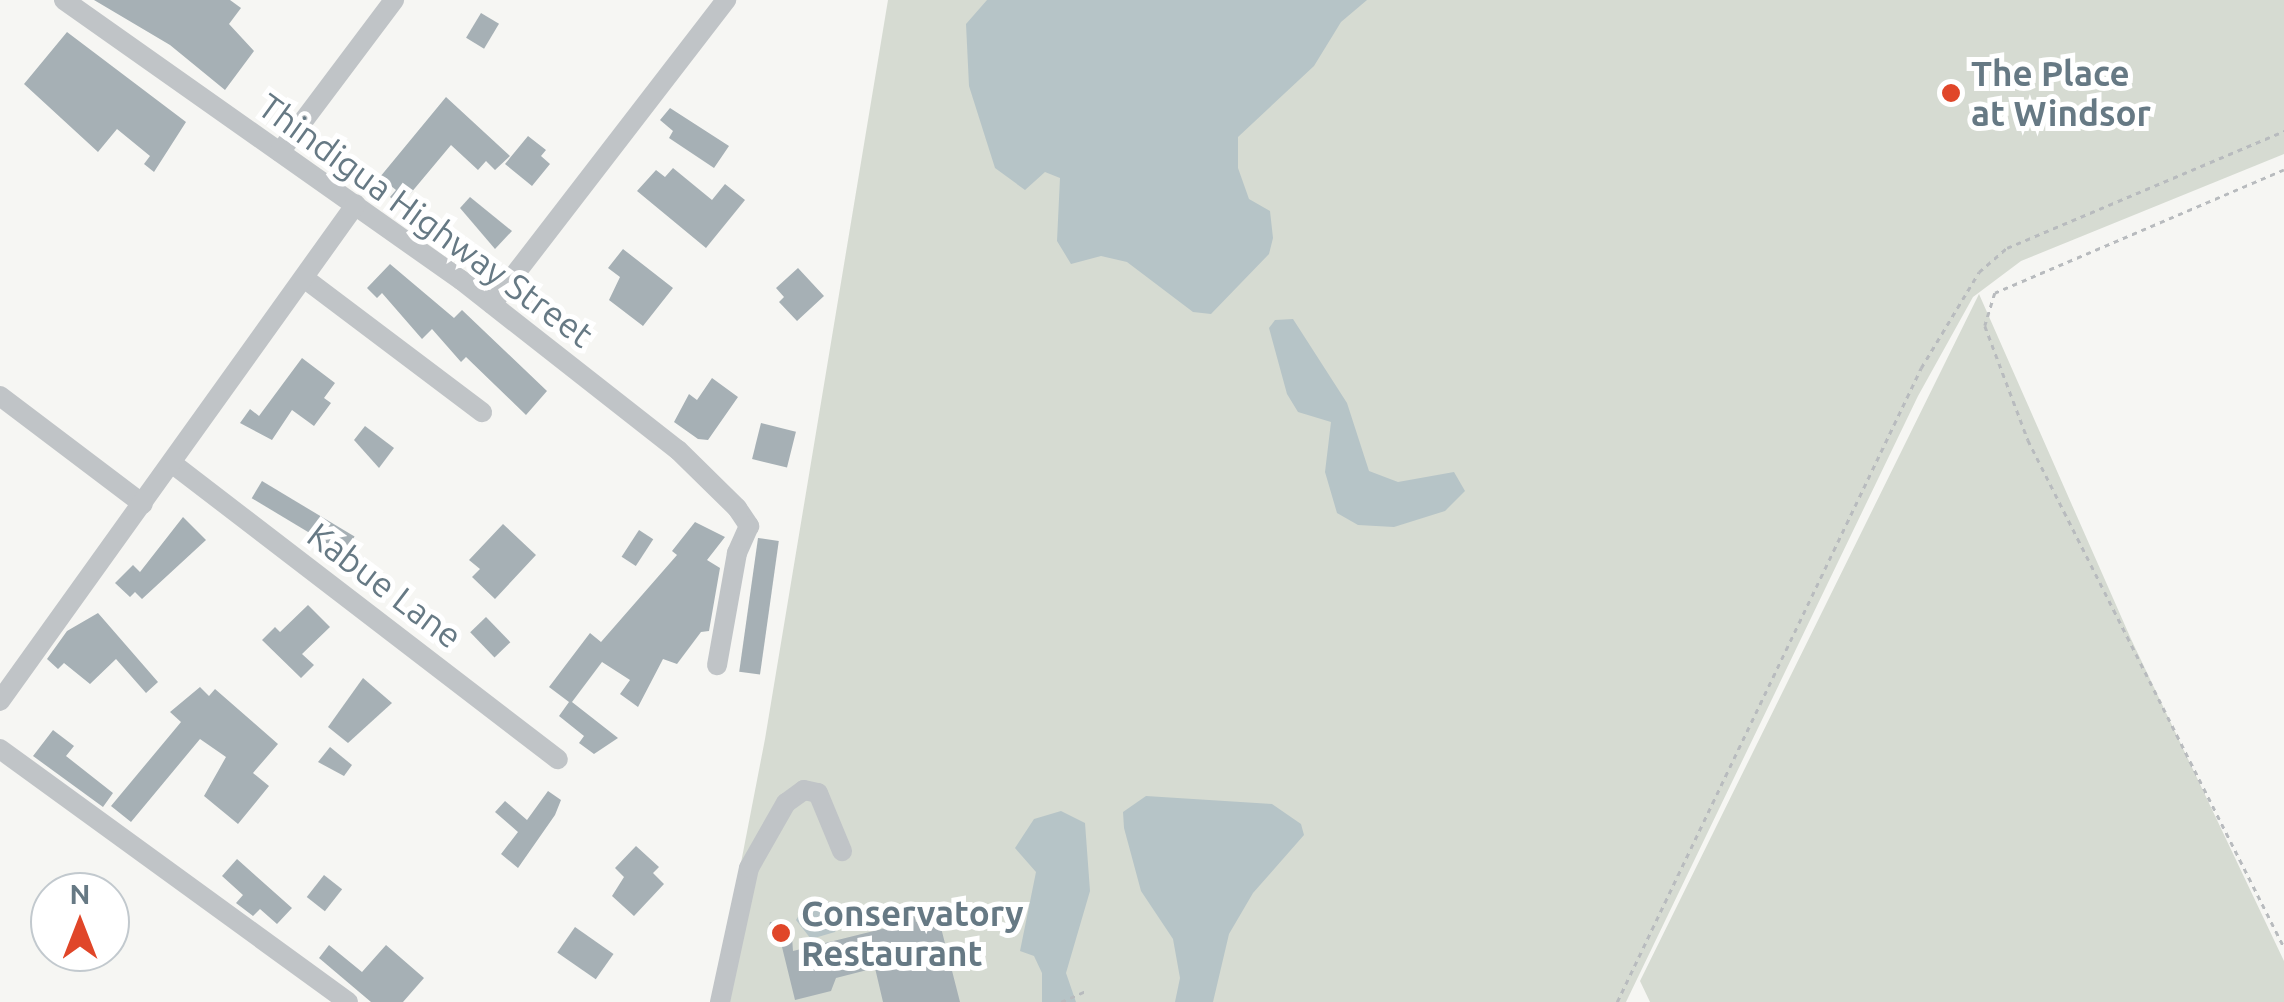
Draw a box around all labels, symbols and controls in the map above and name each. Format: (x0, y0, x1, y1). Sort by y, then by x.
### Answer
place label: The Place at Windsor (1971, 52, 2151, 134)
marker: The Place at Windsor (1940, 82, 1962, 104)
street label: Thindigua Highway Street (250, 84, 602, 356)
street label: Kabue Lane (300, 513, 470, 657)
north arrow (30, 872, 130, 972)
text: N (70, 878, 90, 909)
place label: Conservatory Restaurant (801, 892, 1024, 974)
marker: Conservatory Restaurant (770, 922, 792, 944)

